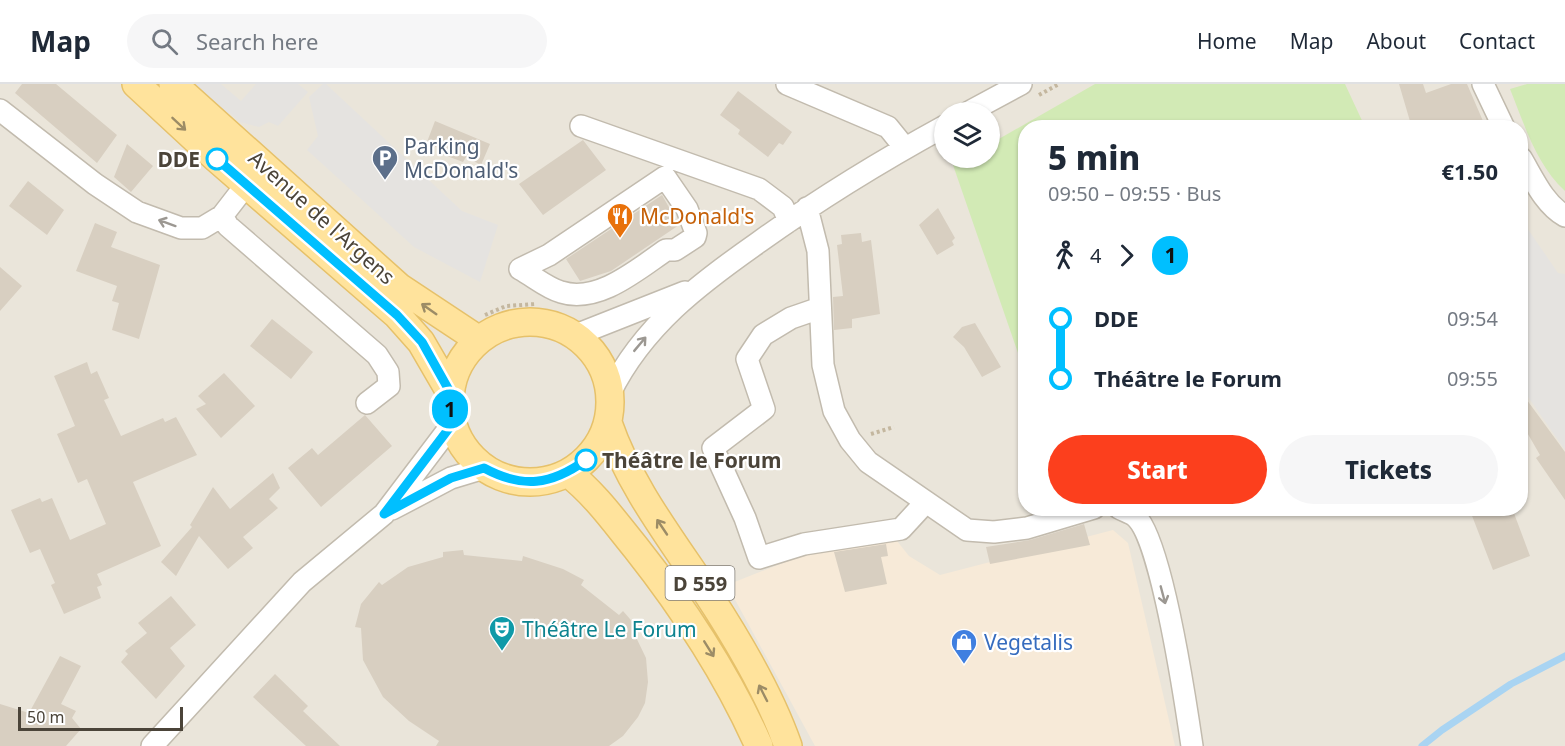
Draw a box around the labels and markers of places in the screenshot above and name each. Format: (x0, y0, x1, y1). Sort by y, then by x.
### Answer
place label: Parking McDonald's (404, 132, 518, 184)
parking icon: Parking McDonald's (370, 143, 400, 181)
place label: DDE (157, 145, 200, 173)
marker: DDE (206, 148, 228, 170)
restaurant icon: McDonald's (605, 201, 635, 239)
place label: McDonald's (640, 202, 754, 230)
place label: Théâtre le Forum (602, 446, 781, 474)
marker: Théâtre le Forum (575, 449, 597, 471)
theatre icon: Théâtre Le Forum (487, 614, 517, 652)
place label: Théâtre Le Forum (522, 615, 697, 643)
shop icon: Vegetalis (949, 627, 979, 665)
place label: Vegetalis (984, 628, 1073, 656)

